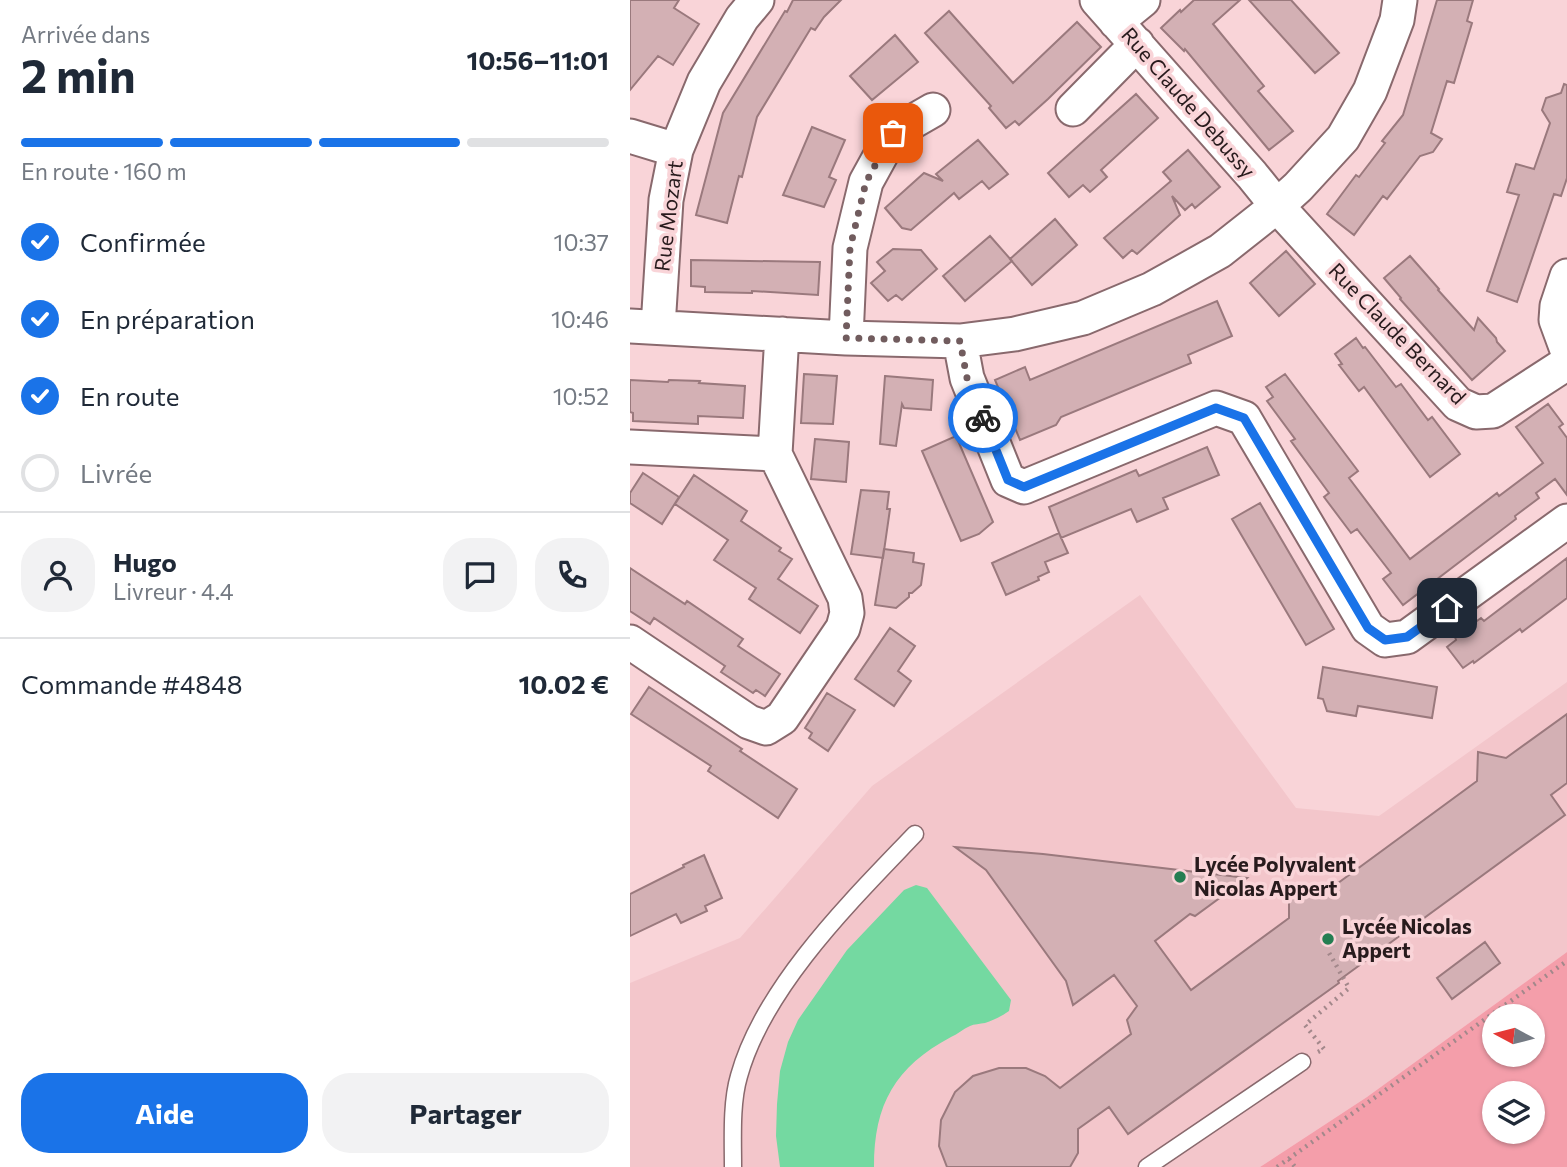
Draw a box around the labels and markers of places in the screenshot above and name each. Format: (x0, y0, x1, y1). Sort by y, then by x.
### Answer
pin (863, 103, 923, 163)
pin (1417, 578, 1477, 638)
place label: Lycée Polyvalent Nicolas Appert (1194, 851, 1356, 900)
marker: Lycée Polyvalent Nicolas Appert (1172, 869, 1188, 885)
place label: Lycée Nicolas Appert (1342, 913, 1472, 962)
marker: Lycée Nicolas Appert (1320, 931, 1336, 947)

